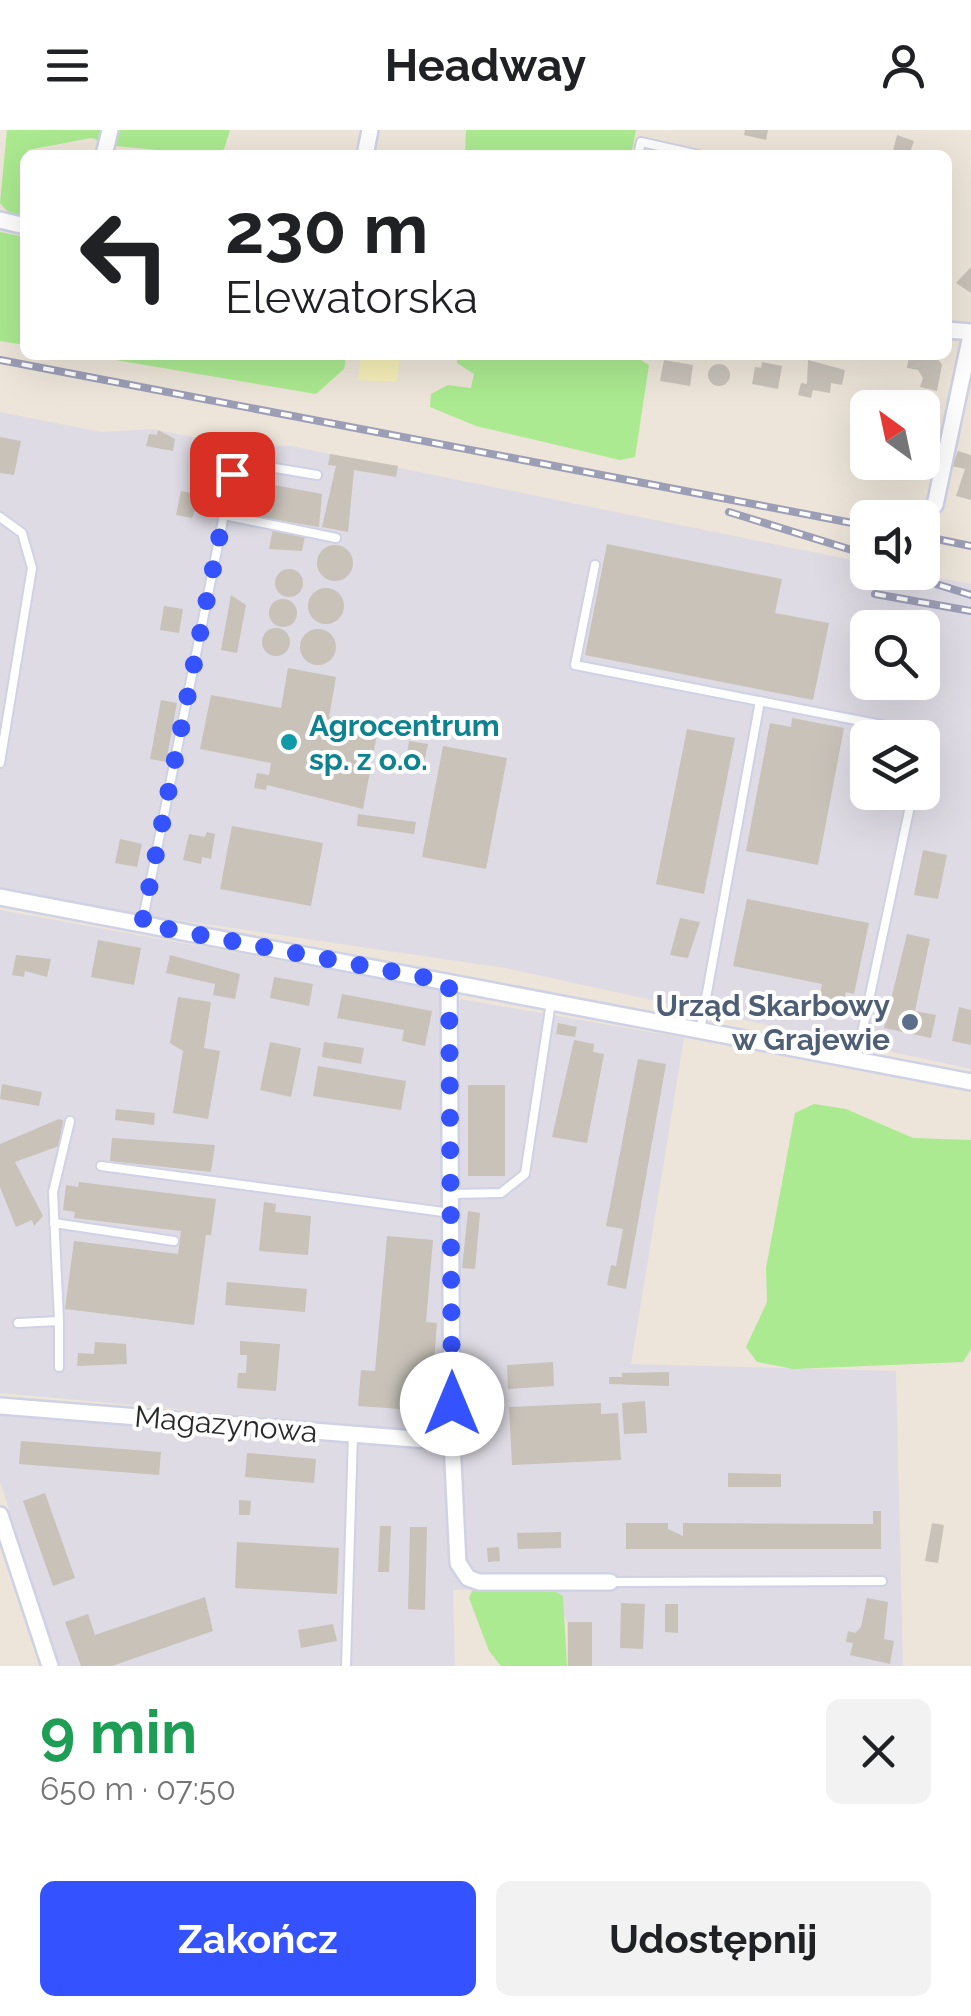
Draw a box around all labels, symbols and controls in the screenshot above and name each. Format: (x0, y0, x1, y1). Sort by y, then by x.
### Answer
icon: menu (40, 38, 95, 93)
icon: person (876, 38, 931, 93)
text: Headway (385, 39, 586, 92)
text: 230 m (225, 187, 429, 269)
icon: left (60, 190, 190, 320)
text: Elewatorska (225, 271, 478, 324)
north arrow (850, 390, 940, 480)
map controls (850, 390, 940, 810)
pin (190, 432, 275, 517)
icon: arrive (205, 447, 260, 502)
button: sound (850, 500, 940, 590)
button: search (850, 610, 940, 700)
place label: Agrocentrum sp. z o.o. (309, 708, 500, 777)
button: layers (850, 720, 940, 810)
marker: Agrocentrum sp. z o.o. (278, 731, 300, 753)
place label: Urząd Skarbowy w Grajewie (656, 988, 890, 1057)
marker: Urząd Skarbowy w Grajewie (899, 1011, 921, 1033)
position arrow (400, 1352, 504, 1456)
street label: Magazynowa (133, 1399, 319, 1449)
text: 9 min (40, 1697, 197, 1767)
button: close (826, 1699, 931, 1804)
text: 650 m · 07:50 (40, 1770, 236, 1807)
button: Zakończ (40, 1881, 476, 1996)
button: Udostępnij (496, 1881, 931, 1996)

